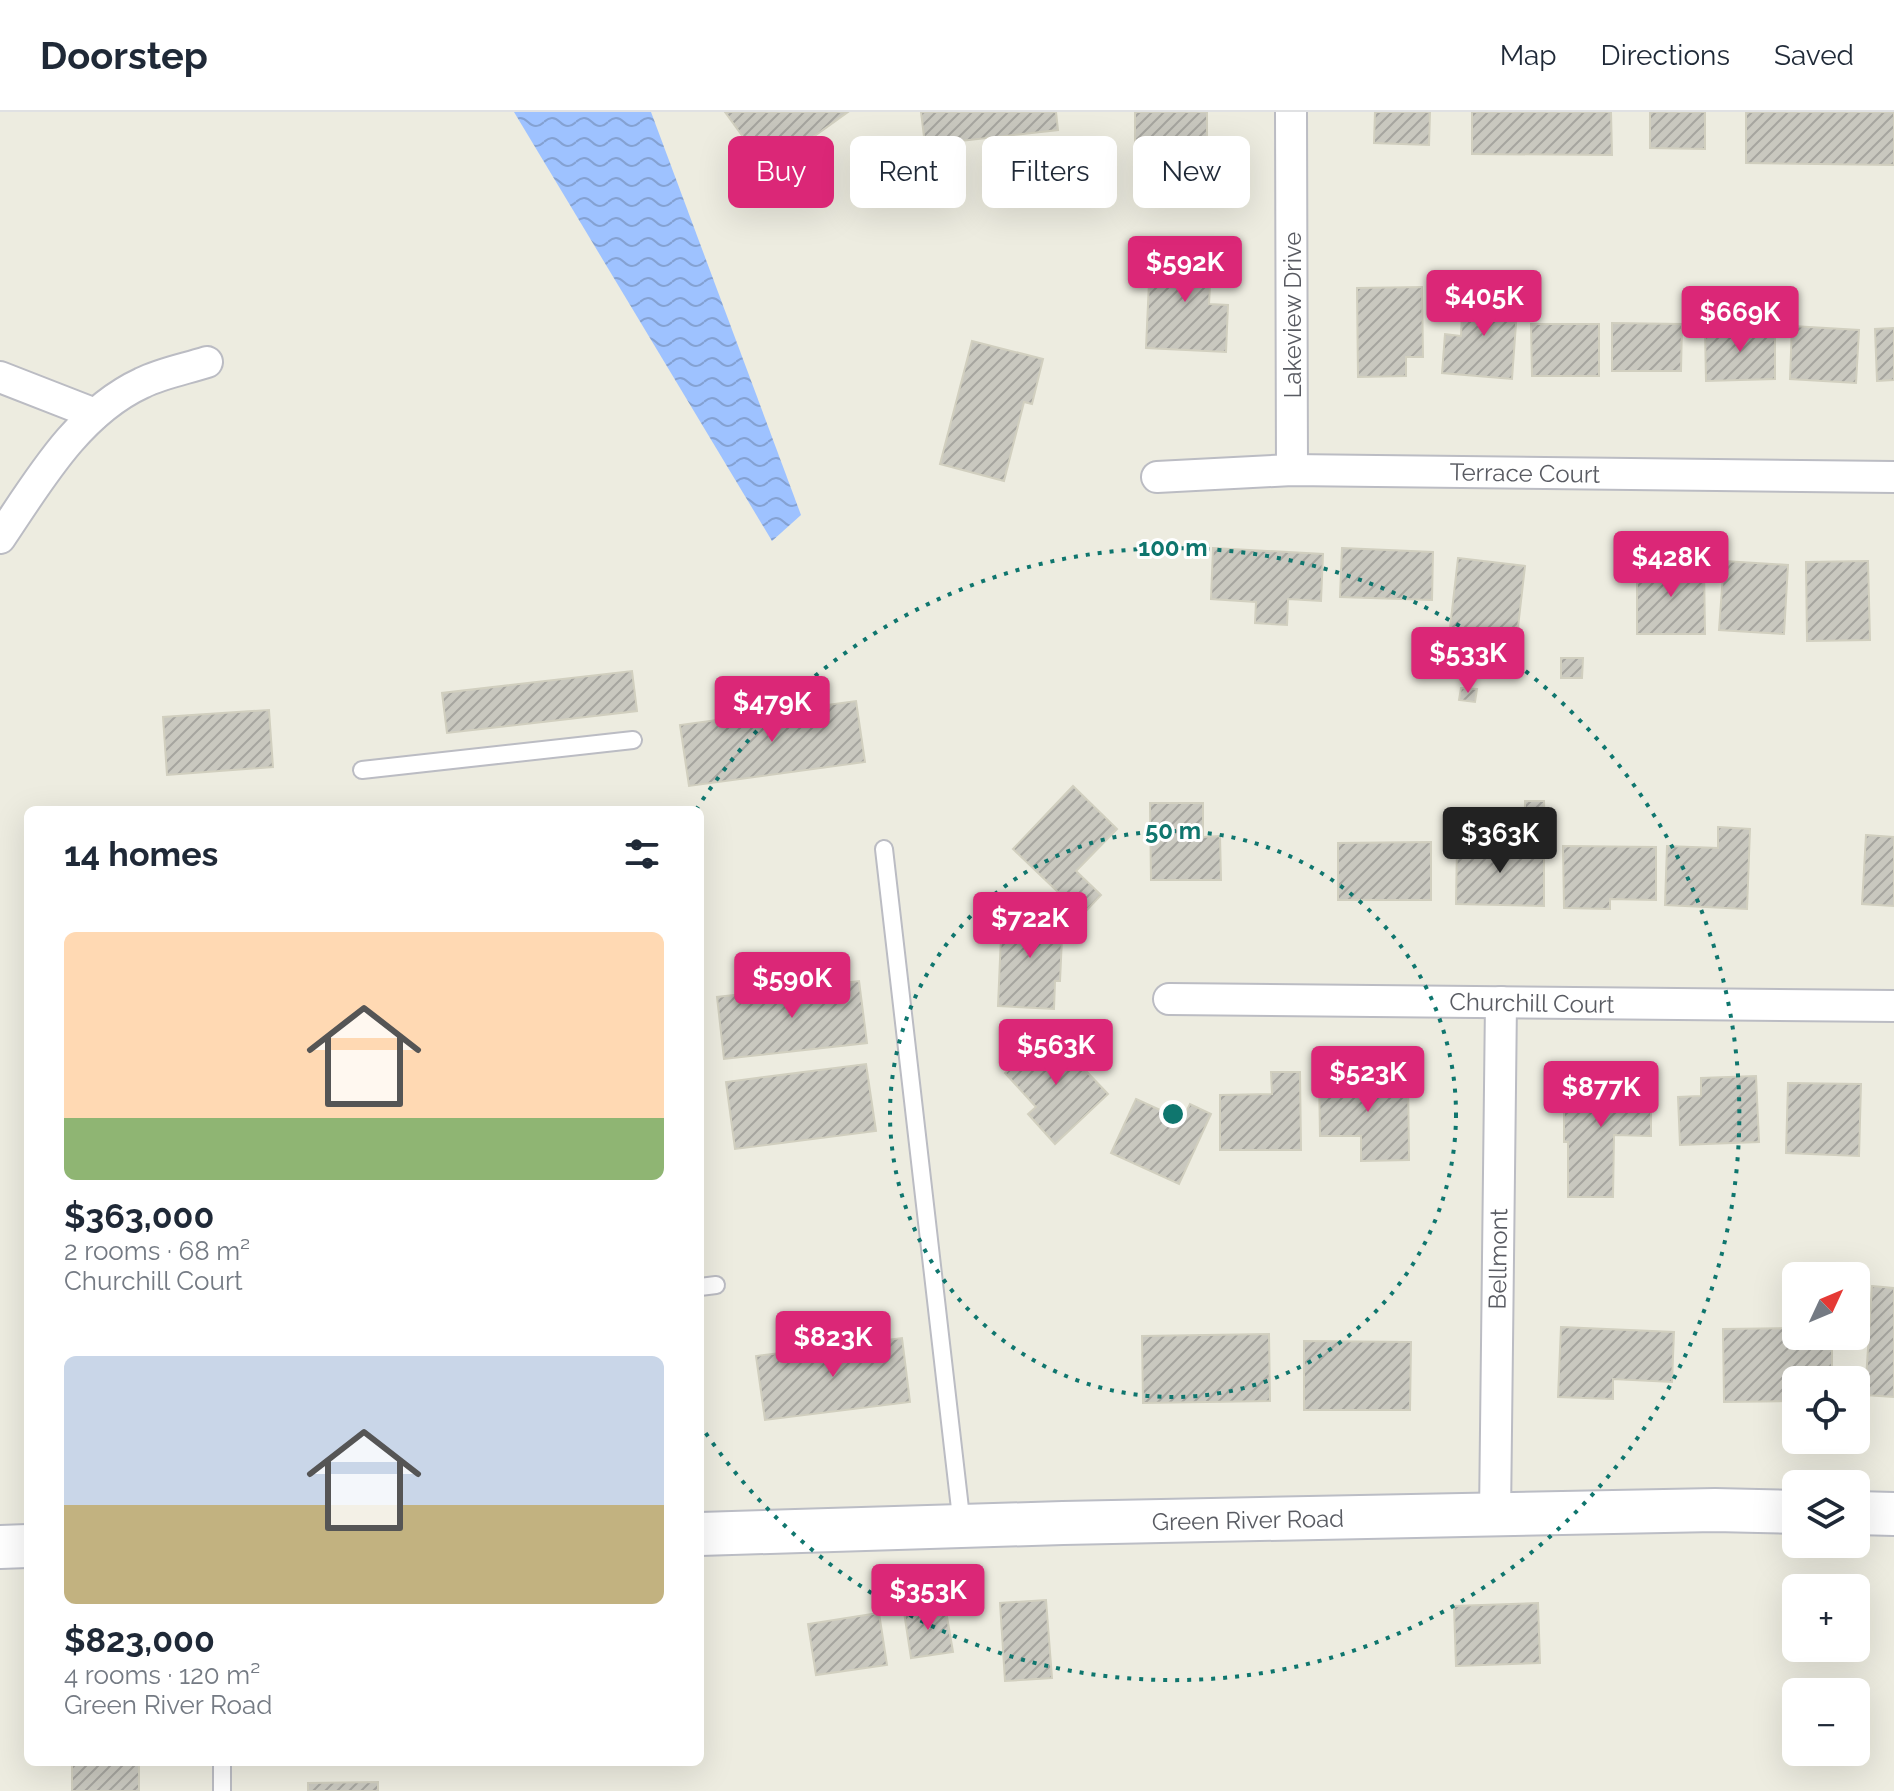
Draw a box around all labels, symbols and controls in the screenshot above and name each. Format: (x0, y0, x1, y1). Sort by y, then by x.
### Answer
text: Doorstep (40, 33, 208, 78)
text: Map (1500, 39, 1557, 72)
text: Directions (1601, 39, 1730, 72)
text: Saved (1774, 39, 1854, 72)
chip: Buy (728, 136, 834, 208)
chip: Rent (850, 136, 966, 208)
chip: Filters (982, 136, 1117, 208)
chip: New (1133, 136, 1250, 208)
street label: Lakeview Drive (1278, 232, 1307, 398)
pin: $592K (1129, 236, 1241, 304)
text: $592K (1146, 247, 1224, 277)
pin: $405K (1428, 270, 1540, 338)
text: $405K (1444, 281, 1524, 311)
pin: $669K (1684, 286, 1796, 354)
text: $669K (1700, 297, 1780, 327)
street label: Terrace Court (1449, 457, 1601, 489)
pin: $428K (1615, 531, 1727, 599)
text: 100 m (1138, 533, 1208, 562)
text: $428K (1631, 542, 1711, 572)
pin: $533K (1412, 627, 1524, 695)
text: $533K (1429, 638, 1507, 668)
pin: $479K (716, 676, 828, 744)
text: $479K (733, 687, 811, 717)
pin: $363K (1444, 807, 1556, 875)
text: 50 m (1145, 816, 1201, 845)
text: $363K (1461, 818, 1539, 848)
icon: filters (620, 832, 664, 876)
text: 14 homes (64, 834, 218, 874)
pin: $722K (974, 892, 1086, 960)
text: $722K (991, 903, 1069, 933)
pin: $590K (736, 952, 848, 1020)
text: $590K (752, 963, 832, 993)
icon: home (292, 984, 436, 1128)
street label: Churchill Court (1449, 987, 1615, 1019)
pin: $563K (1000, 1019, 1112, 1087)
text: $563K (1017, 1030, 1095, 1060)
pin: $523K (1312, 1046, 1424, 1114)
text: $523K (1329, 1057, 1407, 1087)
pin: $877K (1545, 1061, 1657, 1129)
text: $877K (1562, 1072, 1640, 1102)
centre of rings (1159, 1100, 1187, 1128)
text: $363,000 (64, 1196, 214, 1236)
street label: Bellmont (1483, 1208, 1513, 1310)
text: 2 rooms · 68 m² (64, 1236, 250, 1266)
north arrow (1782, 1262, 1870, 1350)
map controls (1782, 1262, 1870, 1766)
text: Churchill Court (64, 1266, 243, 1296)
pin: $823K (777, 1311, 889, 1379)
text: $823K (794, 1322, 872, 1352)
button: locate (1782, 1366, 1870, 1454)
icon: home (292, 1408, 436, 1552)
button: layers (1782, 1470, 1870, 1558)
street label: Green River Road (1152, 1504, 1344, 1536)
pin: $353K (872, 1564, 984, 1632)
button: + (1782, 1574, 1870, 1662)
text: $353K (889, 1575, 967, 1605)
text: $823,000 (64, 1620, 215, 1660)
text: 4 rooms · 120 m² (64, 1660, 260, 1690)
button: − (1782, 1678, 1870, 1766)
text: Green River Road (64, 1690, 272, 1720)

